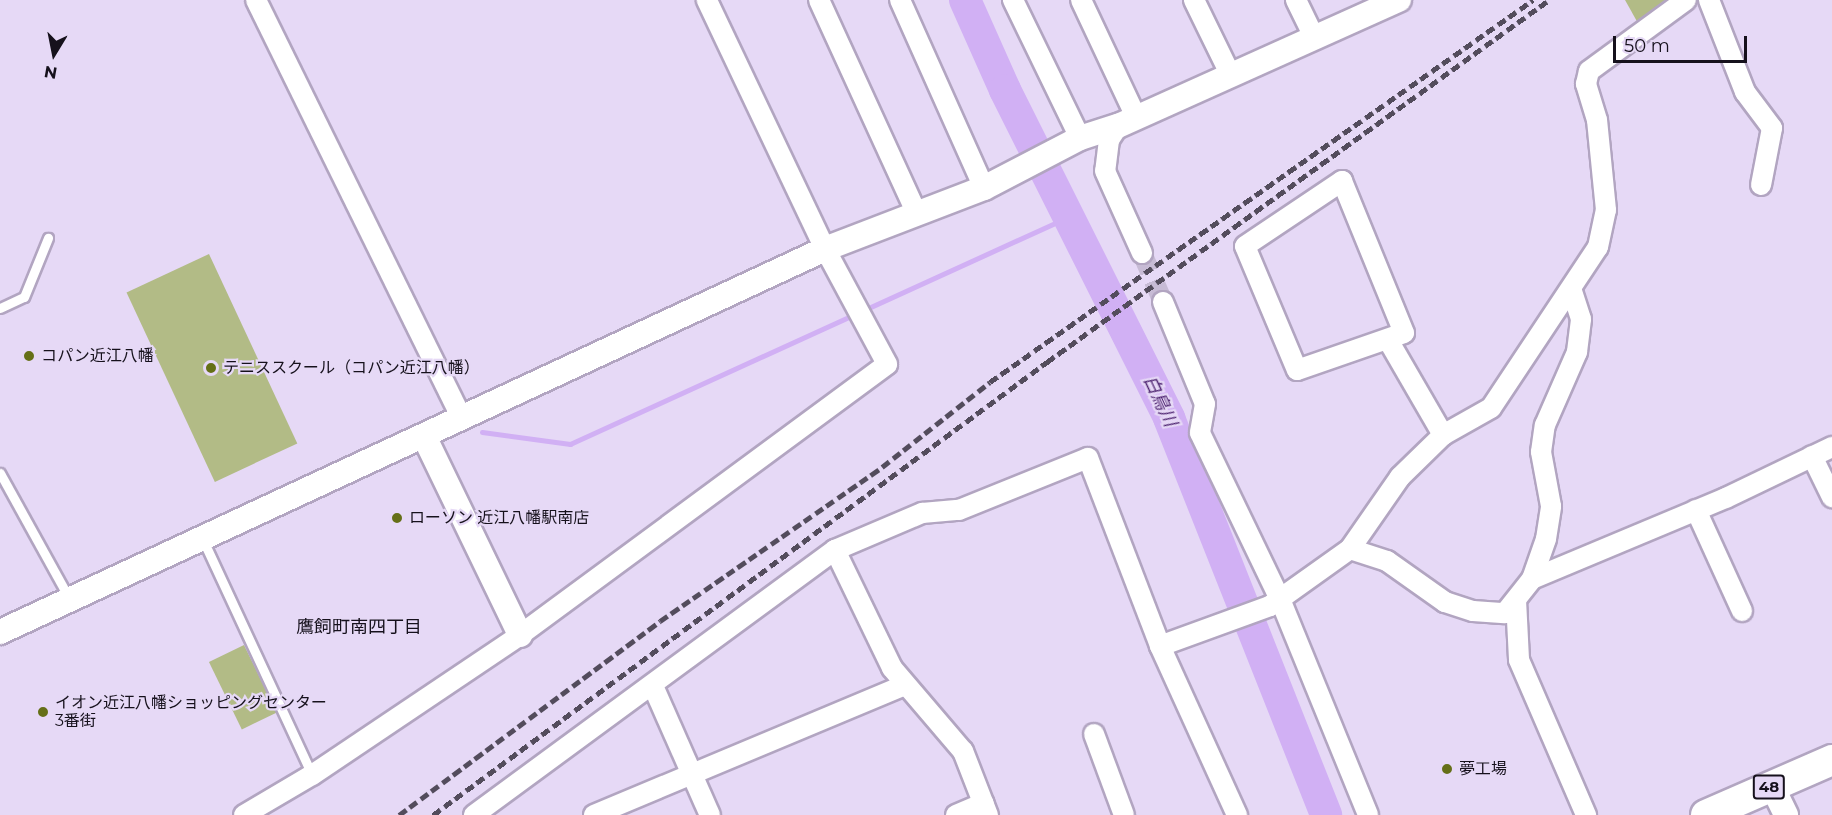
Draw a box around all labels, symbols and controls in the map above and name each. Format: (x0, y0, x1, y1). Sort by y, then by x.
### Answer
north arrow (24, 24, 84, 84)
scale bar (1616, 24, 1750, 62)
text: 50 m (1624, 35, 1670, 57)
text: N (43, 62, 59, 83)
place label: コパン近江八幡 (41, 346, 153, 366)
marker: コパン近江八幡 (22, 349, 36, 363)
place label: テニススクール（コパン近江八幡） (223, 358, 479, 378)
marker: テニススクール（コパン近江八幡） (204, 361, 218, 375)
water label: 白鳥川 (1139, 372, 1181, 430)
place label: ローソン 近江八幡駅南店 (409, 508, 589, 528)
marker: ローソン 近江八幡駅南店 (390, 511, 404, 525)
district label: 鷹飼町南四丁目 (296, 616, 422, 638)
place label: イオン近江八幡ショッピングセンター 3番街 (55, 693, 327, 731)
marker: イオン近江八幡ショッピングセンター 3番街 (36, 705, 50, 719)
place label: 夢工場 (1459, 759, 1507, 779)
marker: 夢工場 (1440, 762, 1454, 776)
road number: 48 (1752, 775, 1786, 799)

